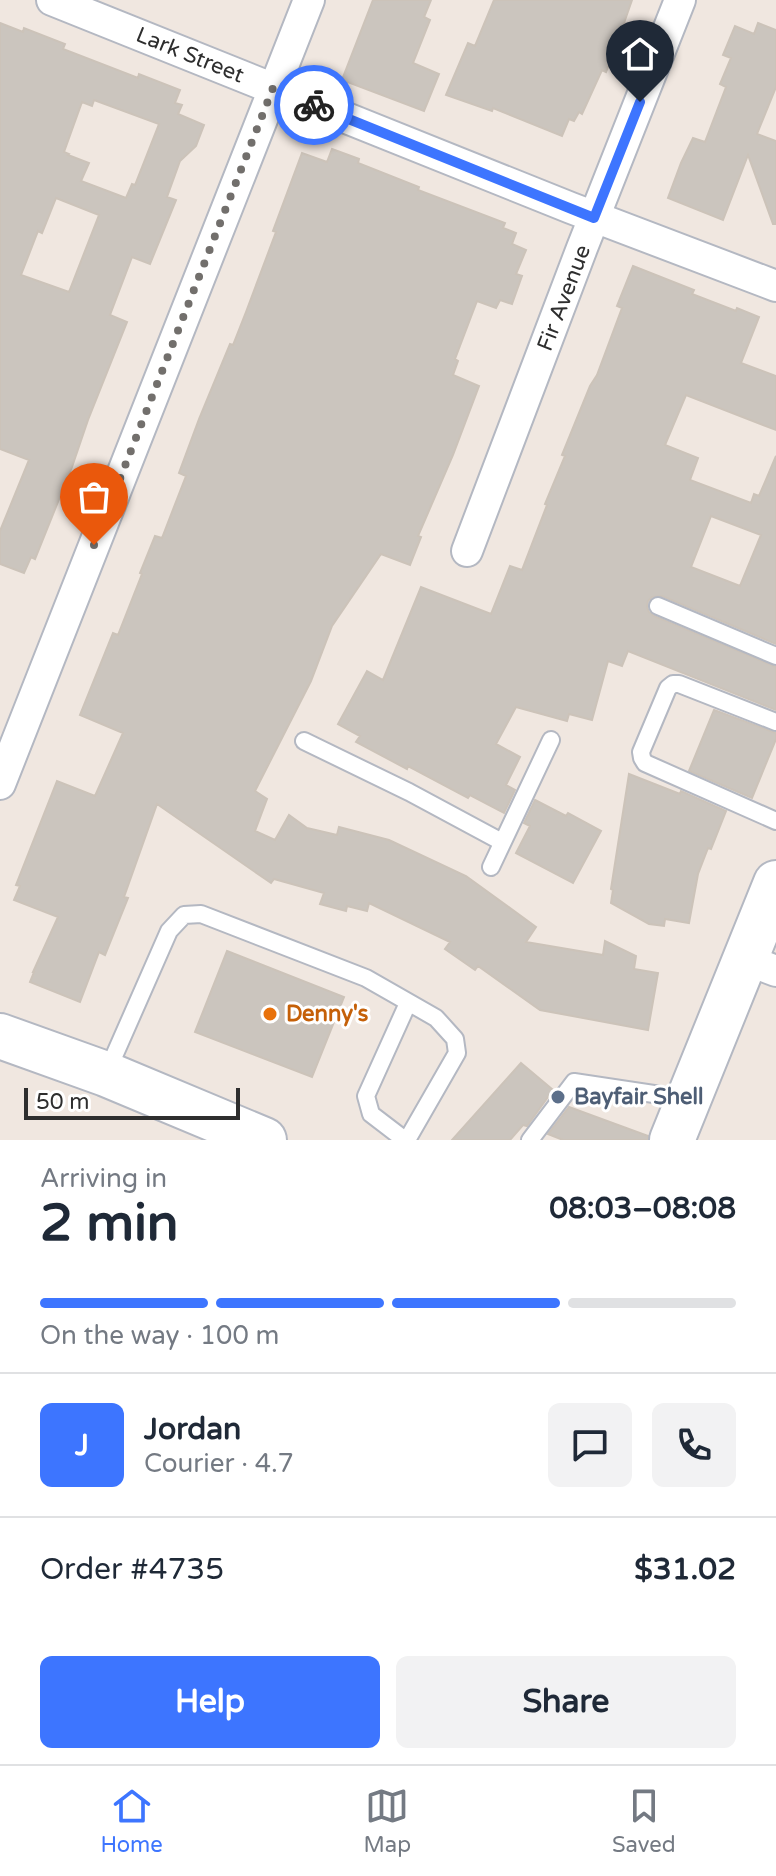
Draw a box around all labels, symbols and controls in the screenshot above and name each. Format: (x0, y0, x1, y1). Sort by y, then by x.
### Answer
pin (606, 20, 674, 102)
street label: Lark Street (132, 22, 248, 88)
icon: home (618, 32, 662, 76)
courier (274, 65, 354, 145)
icon: bike (292, 83, 336, 127)
street label: Fir Avenue (532, 241, 596, 355)
pin (60, 463, 128, 545)
icon: bag (72, 475, 116, 519)
place label: Denny's (286, 1001, 369, 1027)
marker: Denny's (261, 1005, 279, 1023)
scale bar (24, 1084, 240, 1120)
place label: Bayfair Shell (574, 1084, 703, 1110)
marker: Bayfair Shell (549, 1088, 567, 1106)
text: 50 m (36, 1089, 90, 1115)
text: Arriving in (40, 1163, 167, 1194)
text: 08:03–08:08 (549, 1190, 736, 1227)
text: 2 min (40, 1192, 179, 1255)
text: On the way · 100 m (40, 1320, 279, 1351)
button: chat (548, 1403, 632, 1487)
button: phone (652, 1403, 736, 1487)
text: Jordan (144, 1411, 241, 1448)
text: J (75, 1427, 89, 1464)
text: Courier · 4.7 (144, 1448, 294, 1479)
text: Order #4735 (40, 1551, 224, 1588)
text: $31.02 (634, 1551, 736, 1588)
button: Help (40, 1656, 380, 1748)
button: Share (396, 1656, 736, 1748)
tab: Home (100, 1784, 163, 1858)
tab: Map (364, 1784, 411, 1858)
tab: Saved (612, 1784, 676, 1858)

